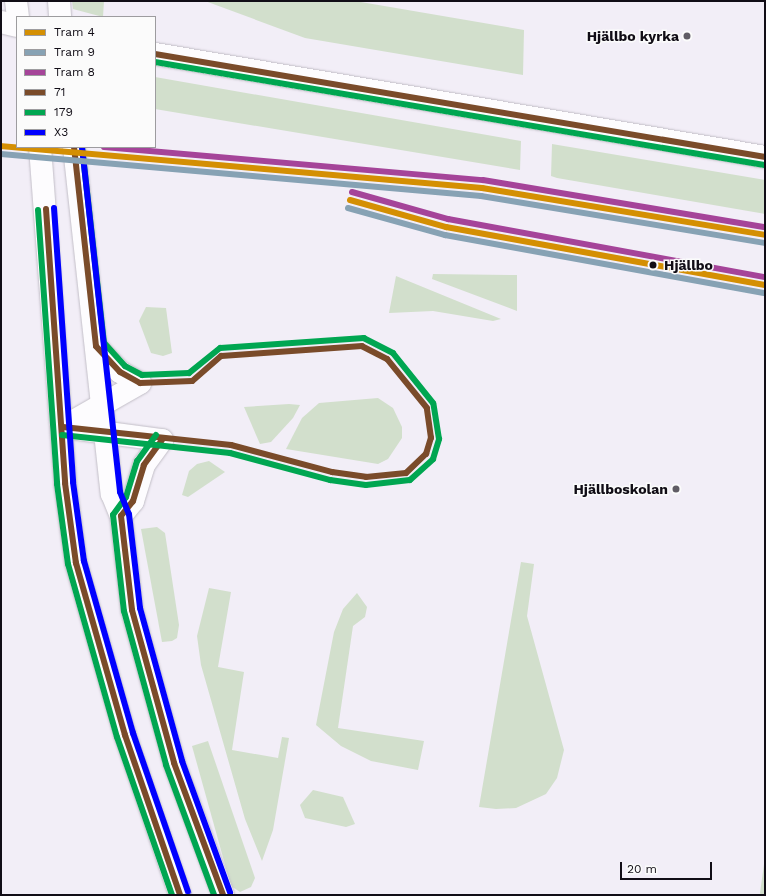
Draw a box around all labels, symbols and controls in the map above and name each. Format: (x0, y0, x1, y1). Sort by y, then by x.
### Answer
legend (16, 16, 156, 148)
text: Tram 4 (54, 25, 95, 39)
place label: Hjällbo kyrka (587, 28, 679, 44)
marker: Hjällbo kyrka (682, 31, 692, 41)
text: Tram 9 (54, 45, 95, 59)
text: Tram 8 (54, 65, 95, 79)
text: 71 (54, 85, 65, 99)
text: 179 (54, 105, 73, 119)
text: X3 (54, 125, 68, 139)
place label: Hjällbo (664, 257, 713, 273)
marker: Hjällbo (646, 258, 660, 272)
place label: Hjällboskolan (573, 481, 668, 497)
marker: Hjällboskolan (671, 484, 681, 494)
scale bar (622, 854, 714, 880)
text: 20 m (627, 862, 657, 876)

